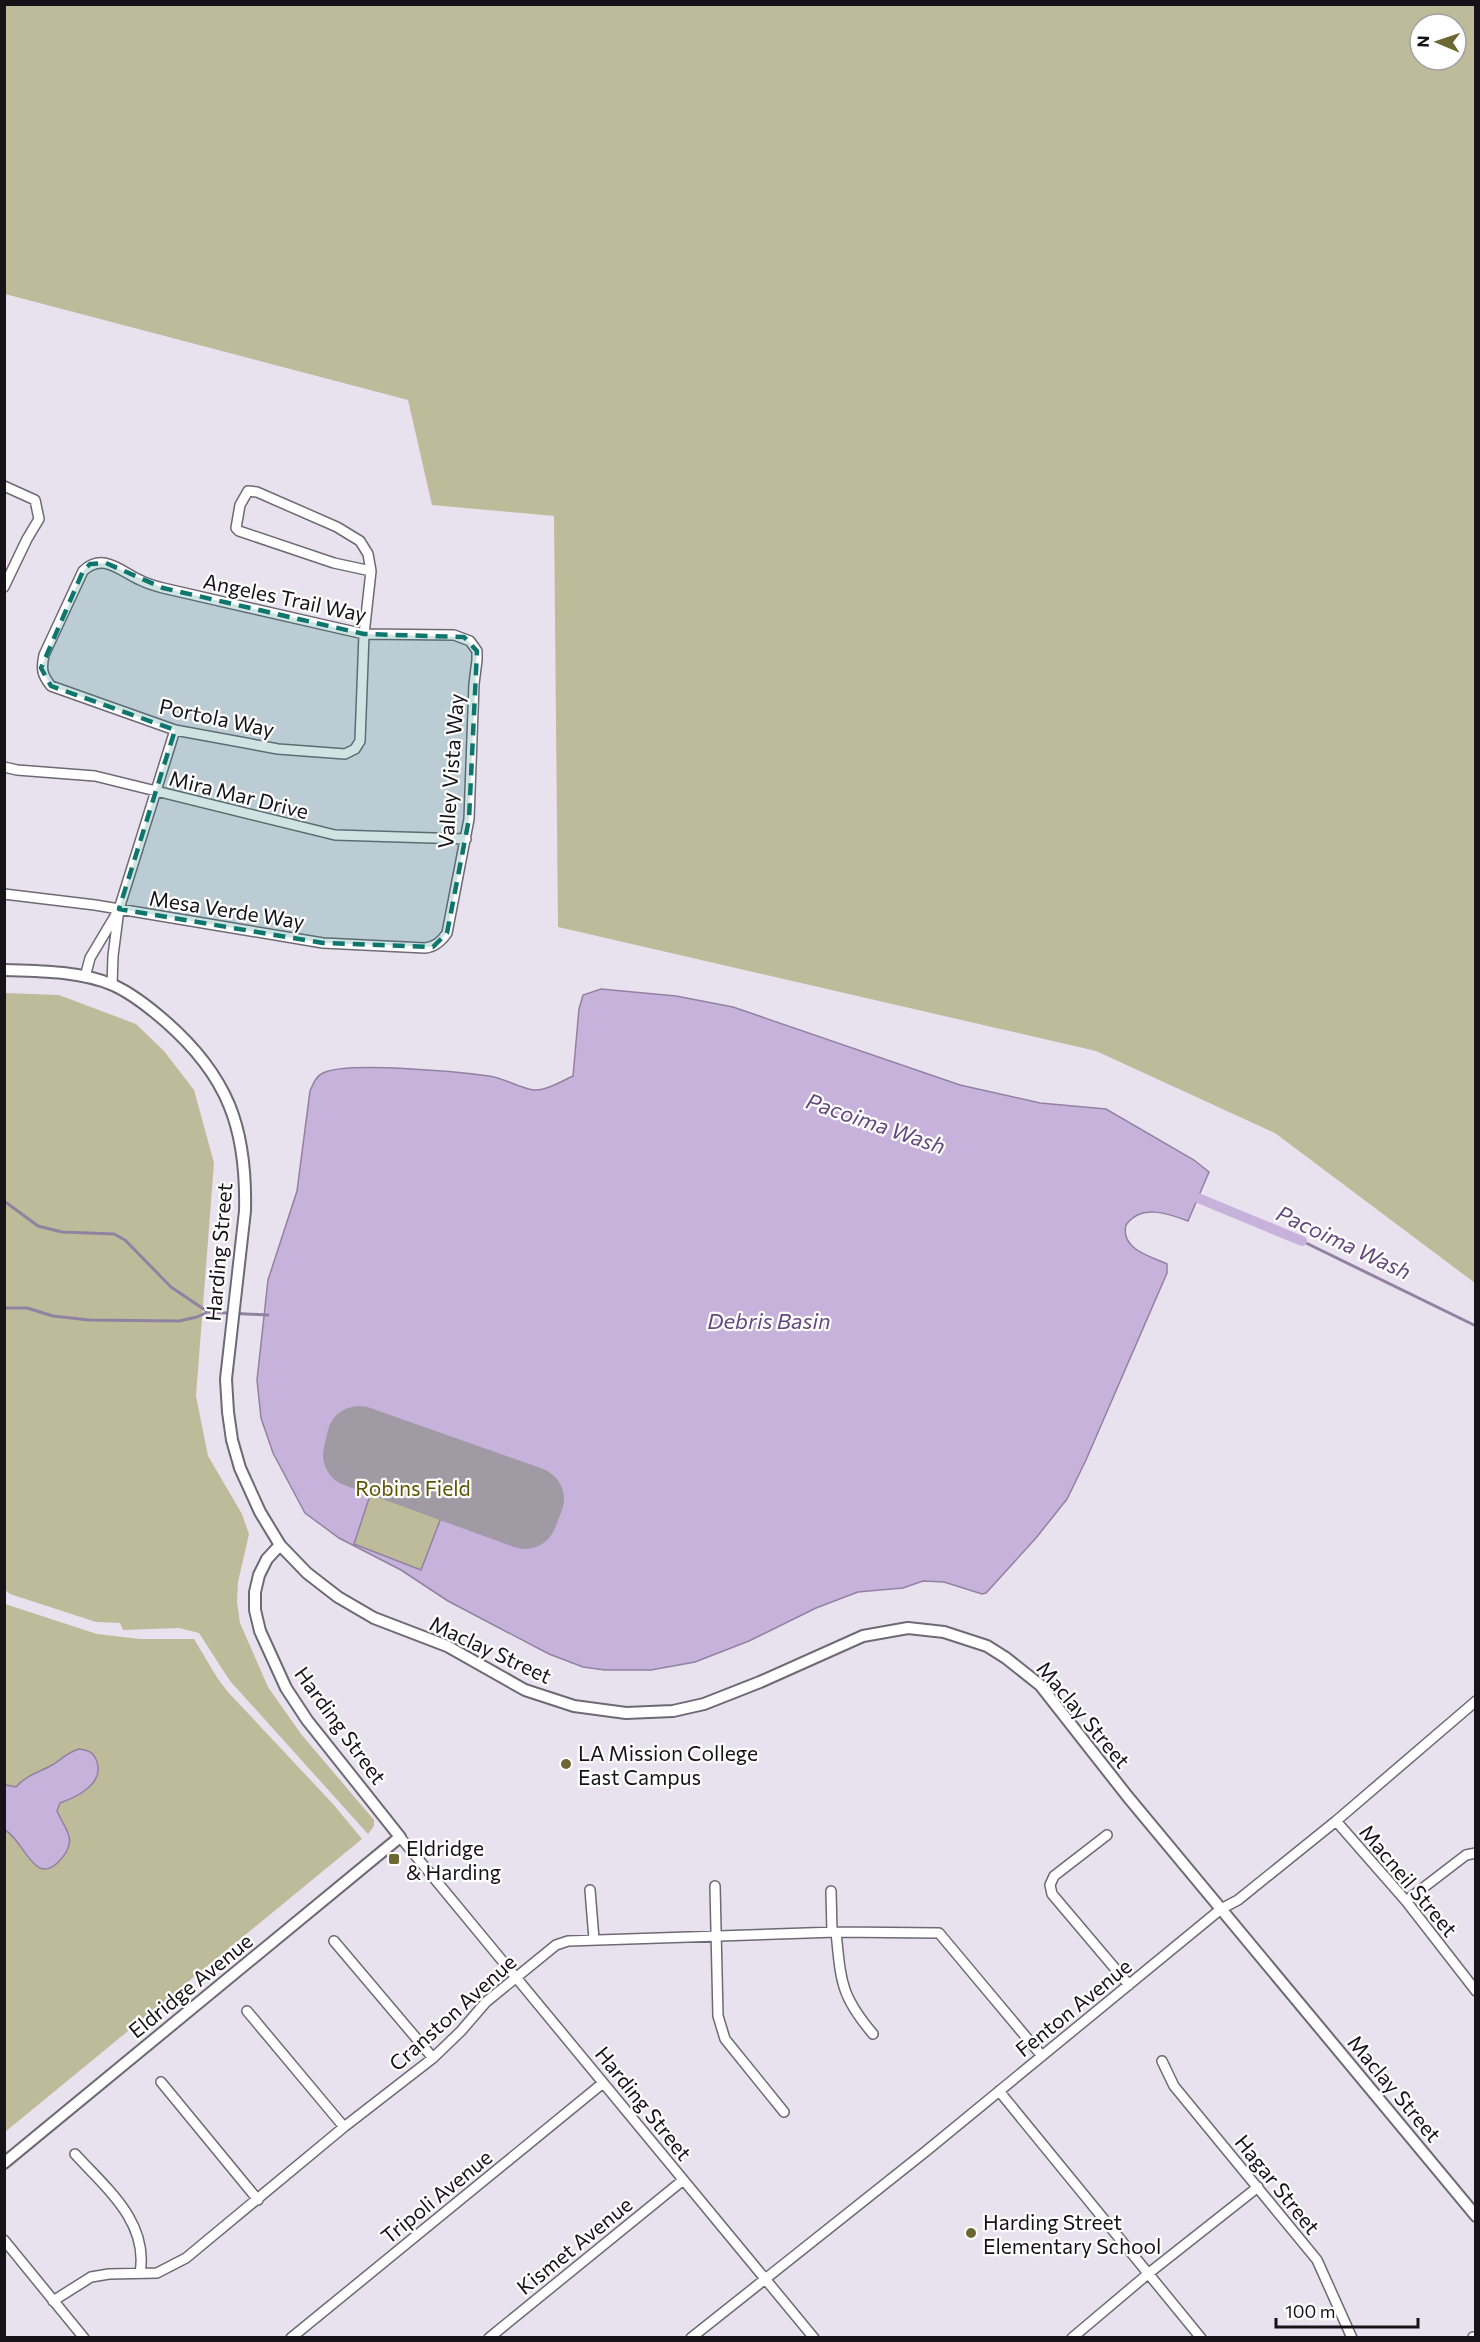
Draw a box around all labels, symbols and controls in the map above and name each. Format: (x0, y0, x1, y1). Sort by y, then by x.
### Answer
north arrow (1408, 12, 1468, 72)
text: N (1413, 35, 1432, 48)
street label: Angeles Trail Way (201, 567, 369, 627)
street label: Valley Vista Way (432, 692, 468, 849)
street label: Portola Way (157, 693, 277, 741)
street label: Mira Mar Drive (167, 765, 311, 823)
street label: Mesa Verde Way (148, 884, 307, 934)
water label: Pacoima Wash (803, 1087, 949, 1159)
street label: Harding Street (199, 1182, 237, 1322)
water label: Pacoima Wash (1272, 1199, 1416, 1285)
water label: Debris Basin (707, 1307, 831, 1334)
park label: Robins Field (355, 1475, 471, 1500)
street label: Maclay Street (426, 1610, 556, 1688)
street label: Maclay Street (1032, 1656, 1136, 1772)
street label: Harding Street (290, 1661, 392, 1789)
place label: LA Mission College East Campus (578, 1740, 758, 1789)
marker: LA Mission College East Campus (559, 1757, 573, 1771)
street label: Macneil Street (1355, 1819, 1463, 1941)
place label: Eldridge & Harding (406, 1835, 501, 1884)
marker: Eldridge & Harding (387, 1852, 401, 1866)
street label: Eldridge Avenue (123, 1927, 257, 2043)
street label: Cranston Avenue (383, 1948, 521, 2076)
street label: Fenton Avenue (1010, 1953, 1136, 2061)
street label: Maclay Street (1343, 2030, 1447, 2146)
street label: Harding Street (591, 2041, 697, 2165)
street label: Hagar Street (1230, 2129, 1326, 2239)
street label: Tripoli Avenue (376, 2144, 496, 2248)
street label: Kismet Avenue (511, 2191, 637, 2299)
place label: Harding Street Elementary School (983, 2209, 1161, 2258)
marker: Harding Street Elementary School (964, 2226, 978, 2240)
scale bar (1276, 2291, 1418, 2329)
text: 100 m (1285, 2300, 1335, 2322)

